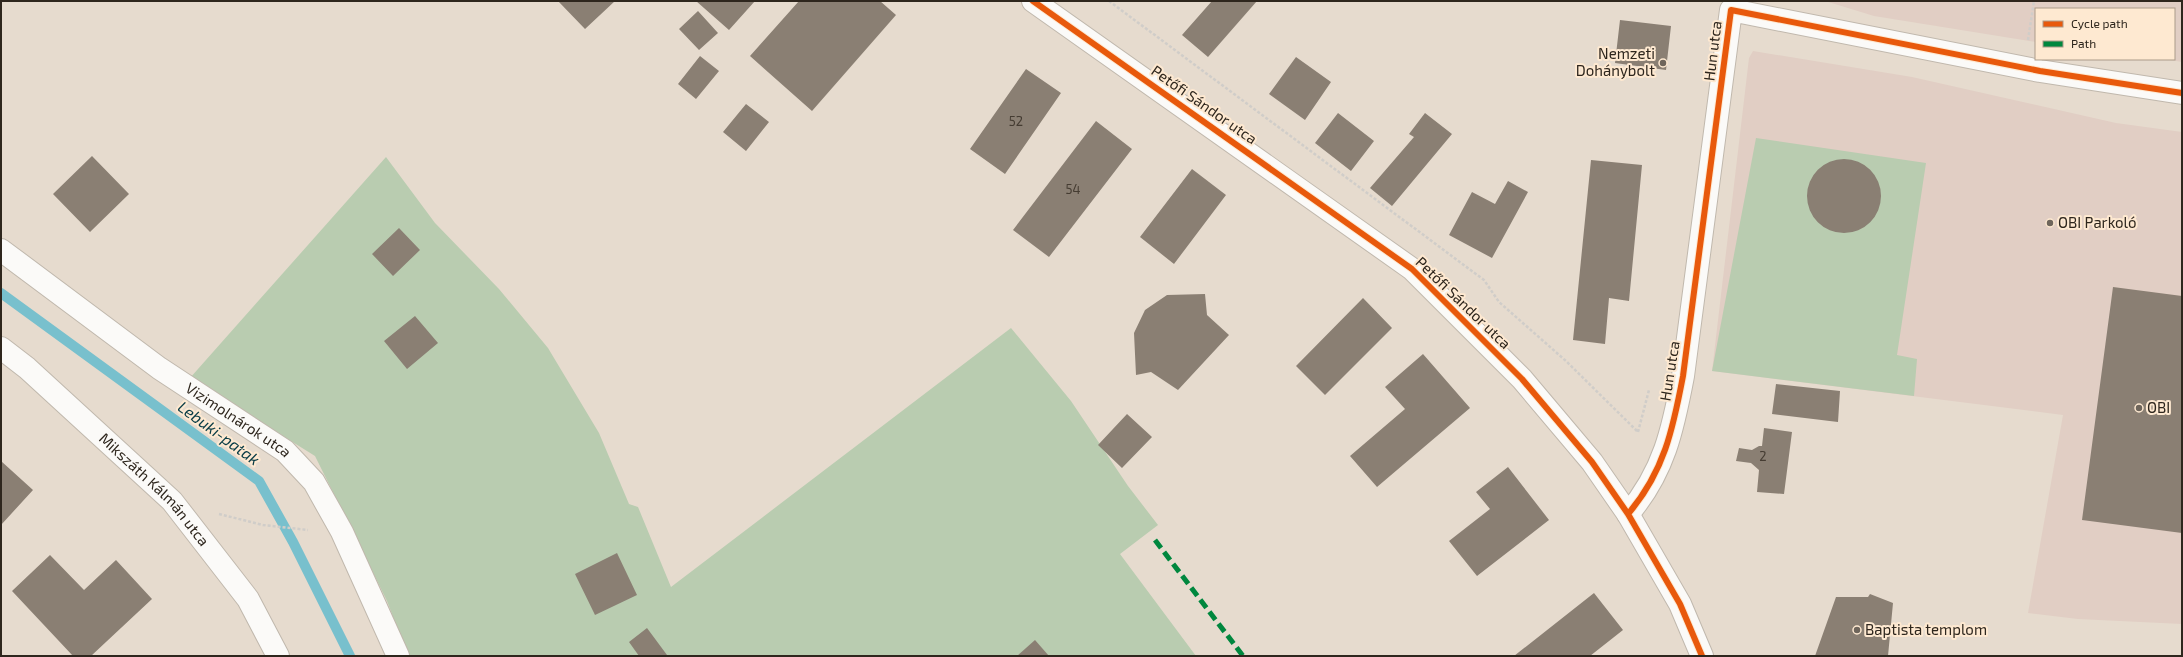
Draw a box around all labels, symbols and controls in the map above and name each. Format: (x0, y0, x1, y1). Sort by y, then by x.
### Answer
legend (2035, 8, 2175, 60)
text: Cycle path (2071, 16, 2128, 30)
street label: Hun utca (1699, 20, 1725, 82)
text: Path (2071, 36, 2096, 50)
place label: Nemzeti Dohánybolt (1576, 44, 1655, 79)
marker: Nemzeti Dohánybolt (1658, 58, 1668, 68)
street label: Petőfi Sándor utca (1148, 61, 1261, 147)
house number: 52 (1009, 113, 1023, 129)
house number: 54 (1066, 181, 1080, 197)
place label: OBI Parkoló (2058, 213, 2137, 231)
marker: OBI Parkoló (2045, 218, 2055, 228)
street label: Petőfi Sándor utca (1413, 252, 1515, 352)
street label: Hun utca (1655, 340, 1683, 402)
street label: Vizimolnárok utca (183, 378, 296, 460)
water label: Lebuki-patak (175, 397, 264, 469)
place label: OBI (2147, 398, 2170, 416)
marker: OBI (2134, 403, 2144, 413)
street label: Mikszáth Kálmán utca (96, 429, 214, 549)
house number: 2 (1759, 448, 1767, 464)
place label: Baptista templom (1865, 620, 1987, 638)
marker: Baptista templom (1852, 625, 1862, 635)

